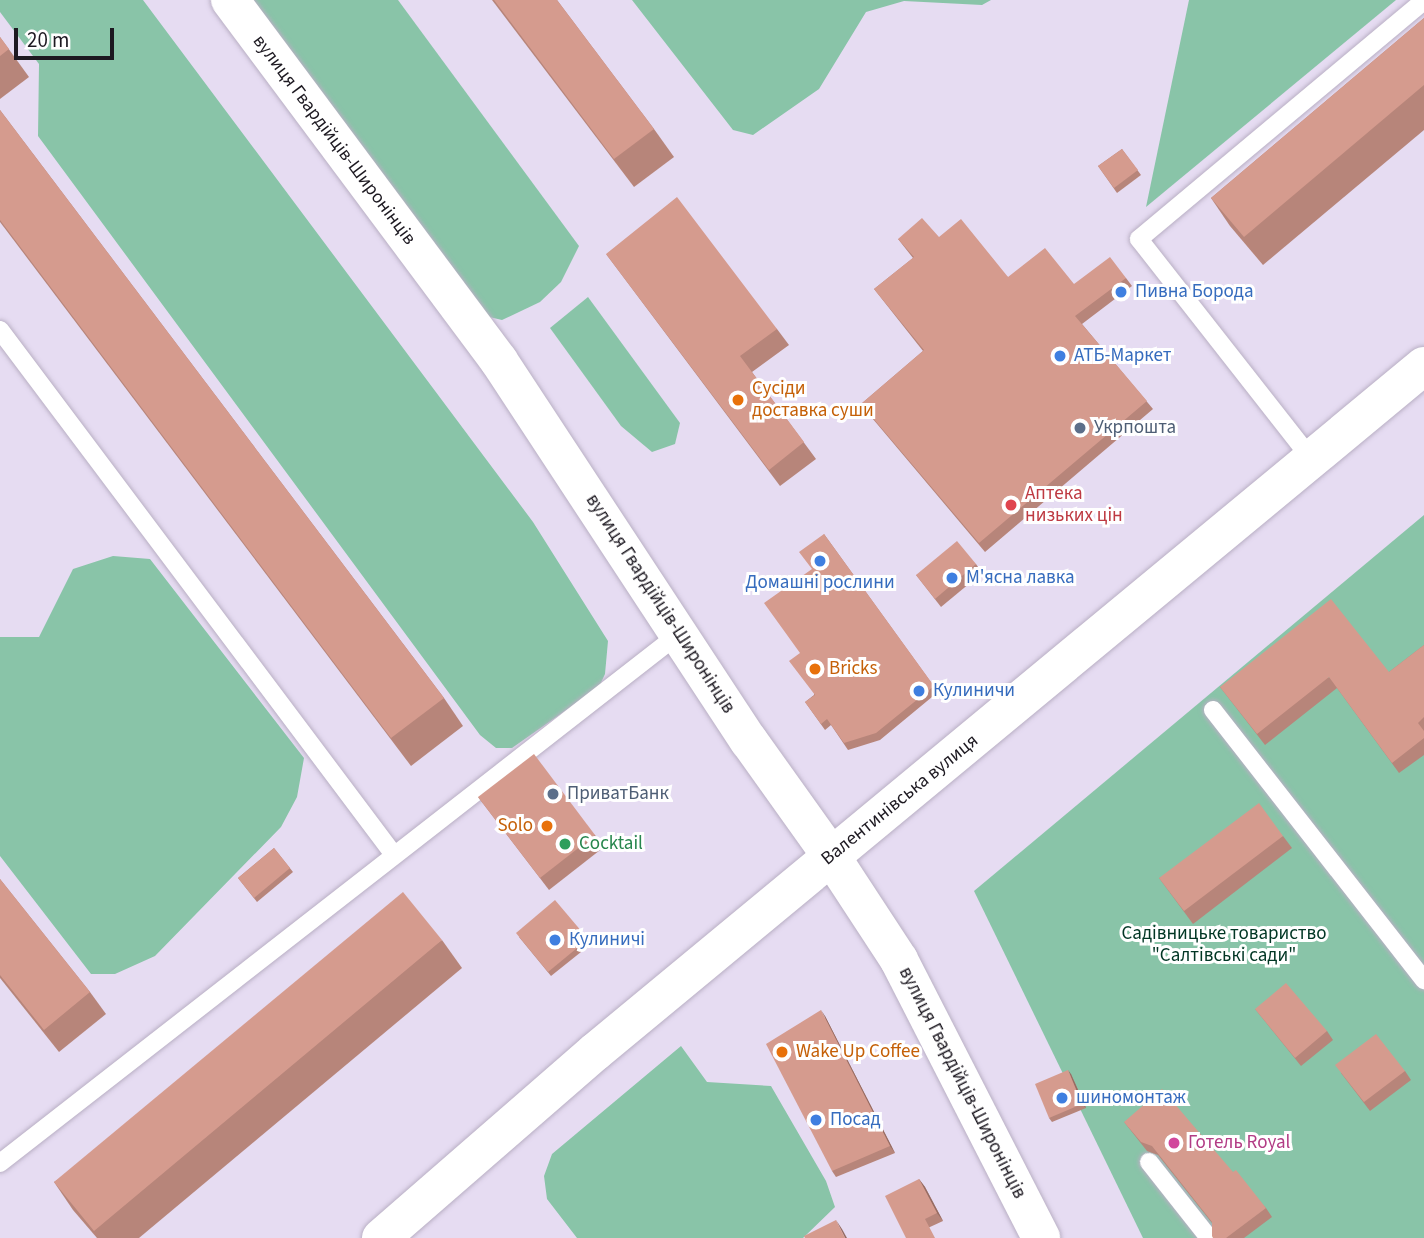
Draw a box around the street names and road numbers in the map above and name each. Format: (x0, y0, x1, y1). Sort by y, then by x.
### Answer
street label: вулиця Гвардійців-Широнінців (248, 31, 420, 249)
street label: вулиця Гвардійців-Широнінців (580, 490, 740, 718)
street label: Валентинівська вулиця (817, 730, 983, 870)
street label: вулиця Гвардійців-Широнінців (894, 963, 1030, 1203)

